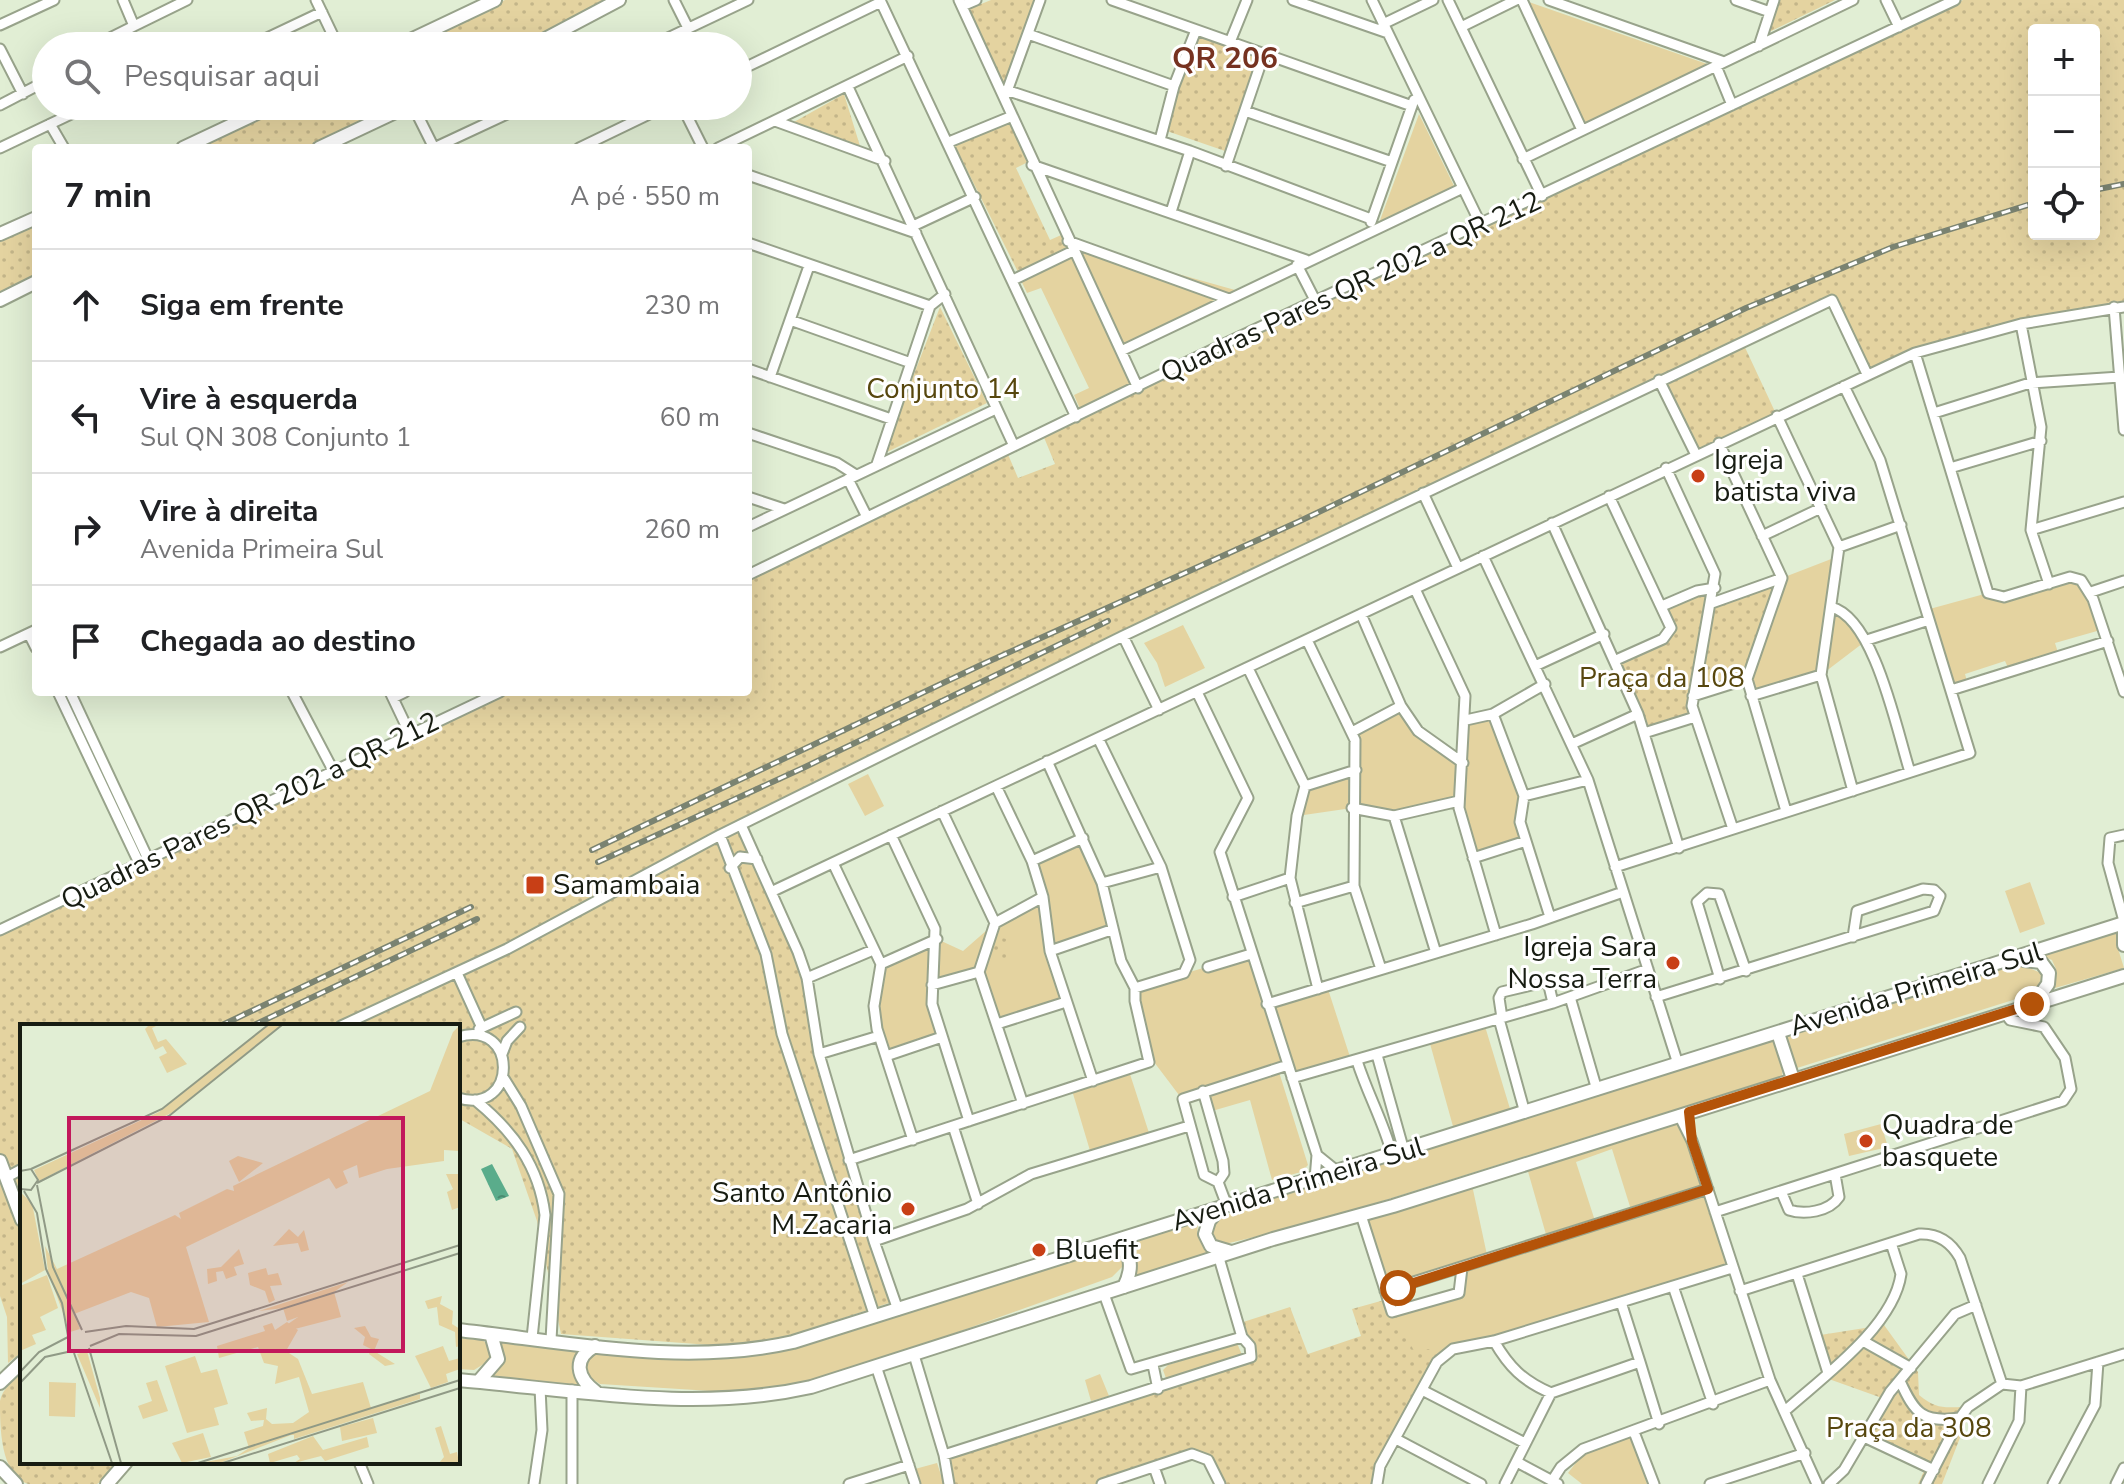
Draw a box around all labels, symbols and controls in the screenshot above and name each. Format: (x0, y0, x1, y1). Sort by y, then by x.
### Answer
map controls (2028, 24, 2100, 240)
button: + (2028, 24, 2100, 96)
search box (32, 32, 752, 120)
district label: QR 206 (1172, 38, 1278, 79)
icon: search (60, 54, 104, 98)
text: Pesquisar aqui (124, 56, 320, 97)
button: − (2028, 96, 2100, 168)
button: locate (2028, 168, 2100, 240)
text: 7 min (64, 173, 152, 219)
text: A pé · 550 m (570, 179, 720, 214)
street label: Quadras Pares QR 202 a QR 212 (1155, 182, 1547, 392)
icon: ahead (64, 283, 108, 327)
text: Siga em frente (140, 285, 344, 326)
text: 230 m (644, 288, 720, 323)
park label: Conjunto 14 (866, 370, 1020, 408)
text: Vire à esquerda (140, 379, 358, 420)
icon: left (64, 395, 108, 439)
text: 60 m (660, 400, 720, 435)
text: Sul QN 308 Conjunto 1 (140, 420, 411, 455)
place label: Igreja batista viva (1714, 441, 1857, 511)
marker: Igreja batista viva (1689, 467, 1707, 485)
text: Vire à direita (140, 491, 318, 532)
icon: right (64, 507, 108, 551)
text: 260 m (644, 512, 720, 547)
text: Avenida Primeira Sul (140, 532, 383, 567)
icon: arrive (64, 619, 108, 663)
text: Chegada ao destino (140, 621, 416, 662)
park label: Praça da 108 (1579, 659, 1745, 697)
street label: Quadras Pares QR 202 a QR 212 (55, 703, 445, 919)
place label: Samambaia (553, 866, 700, 904)
marker: Samambaia (524, 874, 546, 896)
place label: Igreja Sara Nossa Terra (1507, 928, 1657, 998)
street label: Avenida Primeira Sul (1785, 932, 2048, 1045)
marker: Igreja Sara Nossa Terra (1664, 954, 1682, 972)
route end (2014, 986, 2050, 1022)
inset map (20, 1024, 460, 1464)
place label: Quadra de basquete (1882, 1106, 2014, 1176)
street label: Avenida Primeira Sul (1167, 1127, 1430, 1240)
marker: Quadra de basquete (1857, 1132, 1875, 1150)
place label: Santo Antônio M.Zacaria (712, 1174, 892, 1244)
marker: Santo Antônio M.Zacaria (899, 1200, 917, 1218)
place label: Bluefit (1055, 1231, 1138, 1269)
marker: Bluefit (1030, 1241, 1048, 1259)
route start (1380, 1270, 1416, 1306)
park label: Praça da 308 (1826, 1409, 1992, 1447)

